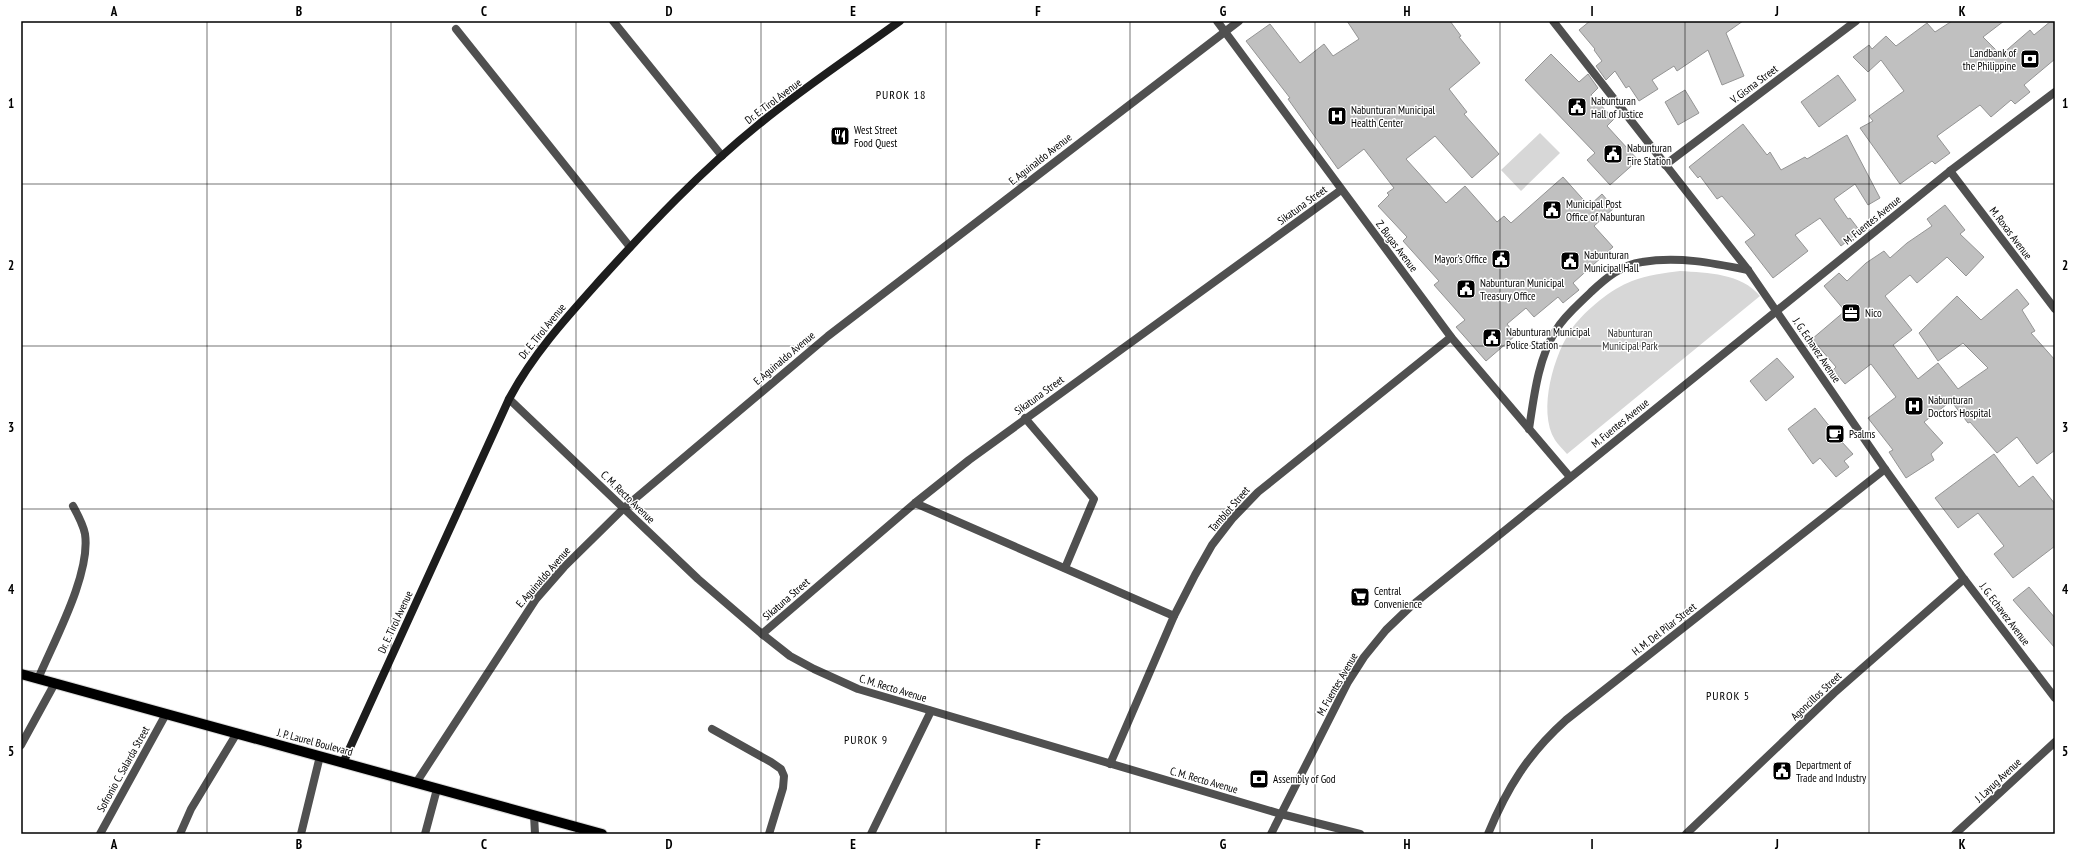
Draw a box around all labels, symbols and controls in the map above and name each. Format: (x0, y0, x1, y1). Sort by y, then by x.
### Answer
text: A (110, 3, 118, 20)
text: B (296, 3, 302, 20)
text: C (481, 3, 487, 20)
text: D (666, 3, 673, 20)
text: E (850, 3, 856, 20)
text: F (1035, 3, 1041, 20)
text: G (1220, 3, 1227, 20)
text: H (1404, 3, 1411, 20)
text: I (1590, 3, 1594, 20)
text: J (1774, 3, 1779, 20)
text: K (1959, 3, 1966, 20)
place label: Landbank of the Philippine (1963, 46, 2017, 73)
bank icon: Landbank of the Philippine (2019, 48, 2041, 70)
street label: V. Gisma Street (1727, 62, 1781, 107)
street label: Dr. E. Tirol Avenue (742, 75, 804, 127)
district label: PUROK 18 (876, 87, 926, 102)
place label: Nabunturan Hall of Justice (1591, 94, 1644, 121)
text: 1 (8, 95, 14, 112)
text: 1 (2062, 95, 2068, 112)
public building icon: Nabunturan Hall of Justice (1566, 96, 1588, 118)
place label: Nabunturan Municipal Health Center (1351, 103, 1436, 130)
hospital icon: Nabunturan Municipal Health Center (1326, 105, 1348, 127)
place label: West Street Food Quest (854, 123, 897, 150)
restaurant icon: West Street Food Quest (829, 125, 851, 147)
street label: E. Aguinaldo Avenue (1006, 130, 1075, 188)
place label: Nabunturan Fire Station (1627, 141, 1672, 168)
public building icon: Nabunturan Fire Station (1602, 143, 1624, 165)
street label: Sikatuna Street (1274, 182, 1330, 228)
street label: M. Fuentes Avenue (1840, 192, 1904, 248)
place label: Municipal Post Office of Nabunturan (1566, 197, 1645, 224)
public building icon: Municipal Post Office of Nabunturan (1541, 199, 1563, 221)
street label: M. Roxas Avenue (1987, 204, 2036, 263)
street label: Z. Bugas Avenue (1373, 217, 1421, 275)
public building icon: Mayor's Office (1490, 248, 1512, 270)
place label: Nabunturan Municipal Hall (1584, 248, 1639, 275)
public building icon: Nabunturan Municipal Hall (1559, 250, 1581, 272)
place label: Mayor's Office (1434, 252, 1487, 266)
text: 2 (8, 257, 14, 274)
text: 2 (2062, 257, 2068, 274)
place label: Nabunturan Municipal Treasury Office (1480, 276, 1565, 303)
public building icon: Nabunturan Municipal Treasury Office (1455, 278, 1477, 300)
street label: Dr. E. Tirol Avenue (515, 300, 569, 362)
office icon: Nico (1840, 302, 1862, 324)
place label: Nico (1865, 306, 1882, 320)
street label: J. G. Echavez Avenue (1790, 314, 1844, 386)
place label: Nabunturan Municipal Police Station (1506, 325, 1591, 352)
park label: Nabunturan Municipal Park (1602, 326, 1659, 353)
public building icon: Nabunturan Municipal Police Station (1481, 327, 1503, 349)
street label: E. Aguinaldo Avenue (750, 328, 818, 388)
street label: Sikatuna Street (1011, 372, 1067, 418)
place label: Nabunturan Doctors Hospital (1928, 393, 1991, 420)
street label: M. Fuentes Avenue (1588, 395, 1652, 451)
hospital icon: Nabunturan Doctors Hospital (1903, 395, 1925, 417)
text: 3 (8, 419, 14, 436)
text: 3 (2062, 419, 2068, 436)
cafe icon: Psalms (1824, 423, 1846, 445)
place label: Psalms (1849, 427, 1876, 441)
street label: C. M. Recto Avenue (598, 468, 658, 527)
street label: Tamblot Street (1205, 483, 1253, 535)
street label: E. Aguinaldo Avenue (513, 543, 574, 610)
street label: Sikatuna Street (760, 575, 812, 623)
street label: J. G. Echavez Avenue (1976, 579, 2034, 649)
text: 4 (8, 581, 15, 598)
text: 4 (2062, 581, 2069, 598)
place label: Central Convenience (1374, 584, 1422, 611)
supermarket icon: Central Convenience (1349, 586, 1371, 608)
street label: Dr. E. Tirol Avenue (374, 588, 416, 655)
street label: H. M. Del Pilar Street (1629, 600, 1699, 658)
street label: M. Fuentes Avenue (1313, 650, 1361, 718)
street label: Agoncillos Street (1788, 669, 1844, 723)
street label: C. M. Recto Avenue (858, 671, 929, 705)
district label: PUROK 5 (1706, 688, 1750, 703)
street label: Sofronio C. Salarda Street (94, 724, 152, 814)
street label: J. P. Laurel Boulevard (275, 725, 355, 759)
district label: PUROK 9 (844, 732, 888, 747)
text: 5 (8, 743, 14, 760)
text: 5 (2062, 743, 2068, 760)
street label: J. Layug Avenue (1971, 755, 2025, 806)
place label: Department of Trade and Industry (1796, 758, 1867, 785)
public building icon: Department of Trade and Industry (1771, 760, 1793, 782)
street label: C. M. Recto Avenue (1168, 764, 1240, 796)
bank icon: Assembly of God (1248, 768, 1270, 790)
place label: Assembly of God (1273, 772, 1336, 786)
text: A (110, 836, 118, 853)
text: B (296, 836, 302, 853)
text: C (481, 836, 487, 853)
text: D (666, 836, 673, 853)
text: E (850, 836, 856, 853)
text: F (1035, 836, 1041, 853)
text: G (1220, 836, 1227, 853)
text: H (1404, 836, 1411, 853)
text: I (1590, 836, 1594, 853)
text: J (1774, 836, 1779, 853)
text: K (1959, 836, 1966, 853)

